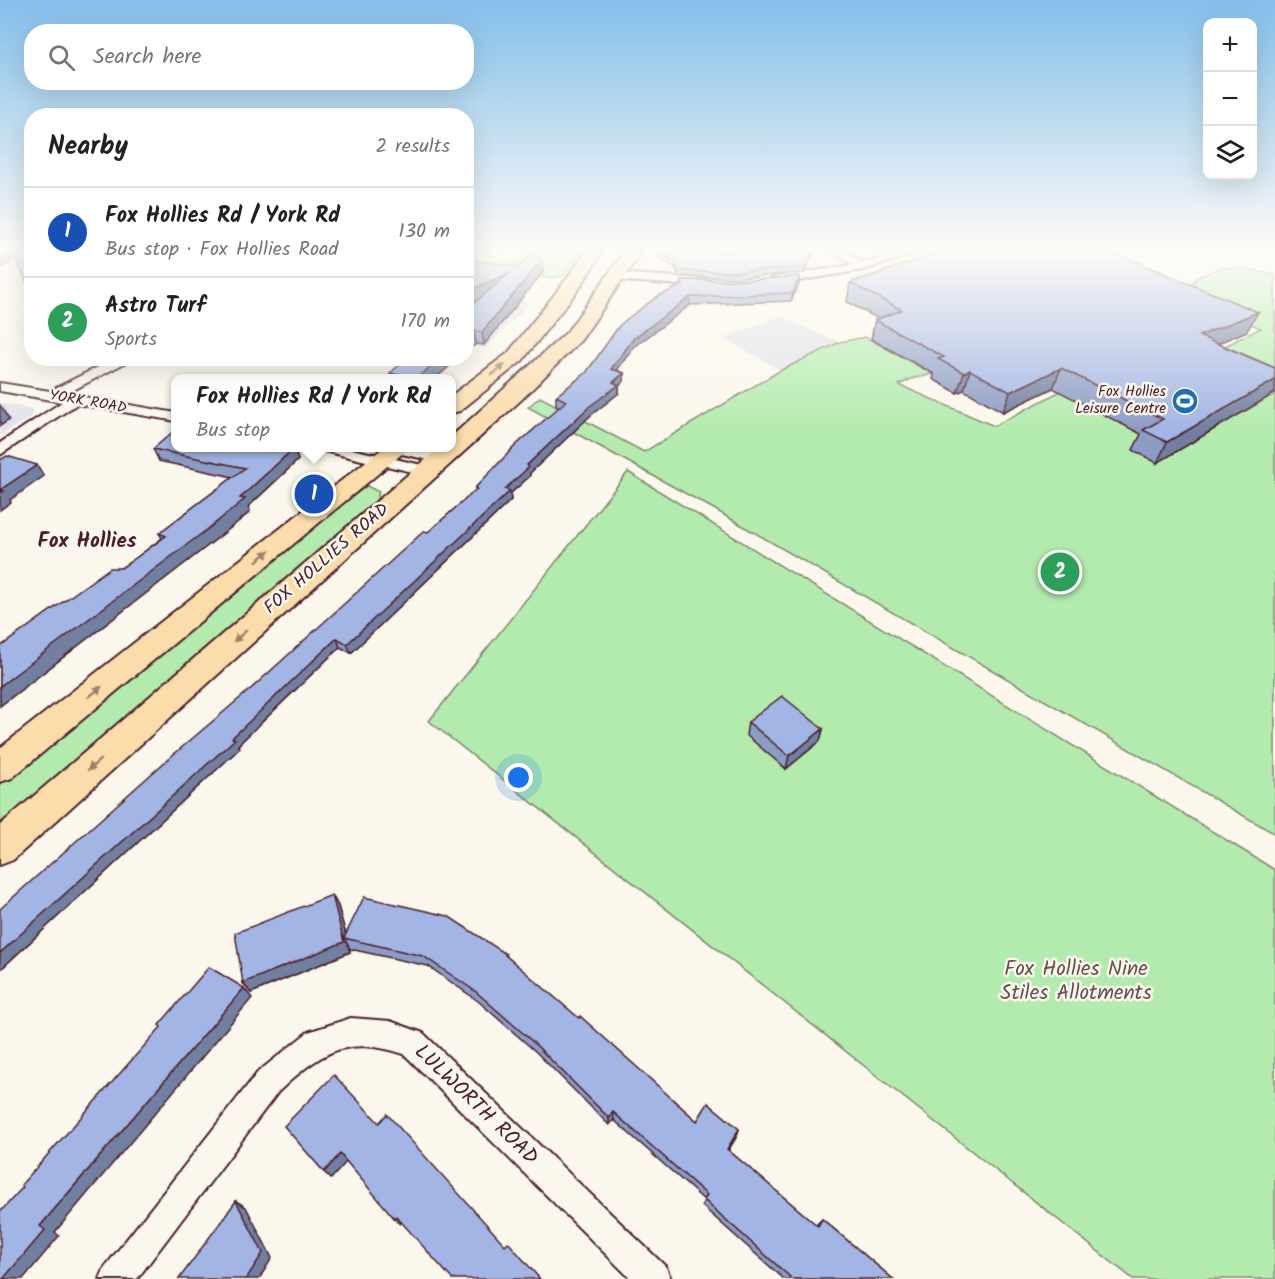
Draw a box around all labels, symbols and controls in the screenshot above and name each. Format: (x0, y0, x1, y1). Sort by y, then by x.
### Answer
map controls (1203, 18, 1257, 180)
button: + (1203, 18, 1257, 72)
search box (24, 24, 474, 90)
text: Search here (93, 40, 201, 75)
icon: search (45, 41, 78, 74)
button: − (1203, 72, 1257, 126)
text: Nearby (48, 126, 128, 168)
button: layers (1203, 126, 1257, 180)
text: 2 results (375, 131, 450, 163)
text: Fox Hollies Rd / York Rd (105, 199, 340, 234)
text: 1 (64, 216, 71, 248)
text: 130 m (398, 216, 450, 248)
text: Bus stop · Fox Hollies Road (105, 234, 338, 266)
text: Astro Turf (105, 289, 206, 324)
text: 2 (62, 306, 73, 338)
text: 170 m (401, 306, 450, 338)
text: Sports (105, 324, 157, 356)
one-way arrow (491, 365, 506, 377)
popup (171, 374, 456, 452)
text: Fox Hollies Rd / York Rd (196, 380, 431, 415)
place label: Fox Hollies Leisure Centre (1075, 380, 1167, 421)
street label: YORK ROAD (47, 383, 129, 421)
sports icon: Fox Hollies Leisure Centre (1170, 386, 1200, 416)
text: Bus stop (196, 415, 270, 447)
pin: 1 (294, 472, 334, 516)
street label: FOX HOLLIES ROAD (258, 496, 397, 622)
district label: Fox Hollies (38, 525, 137, 558)
one-way arrow (255, 550, 271, 563)
pin: 2 (1040, 550, 1080, 594)
one-way arrow (233, 629, 248, 642)
one-way arrow (87, 685, 103, 698)
one-way arrow (87, 758, 102, 771)
your location (504, 763, 533, 792)
park label: Fox Hollies Nine Stiles Allotments (1000, 953, 1152, 1010)
street label: LULWORTH ROAD (406, 1037, 546, 1173)

